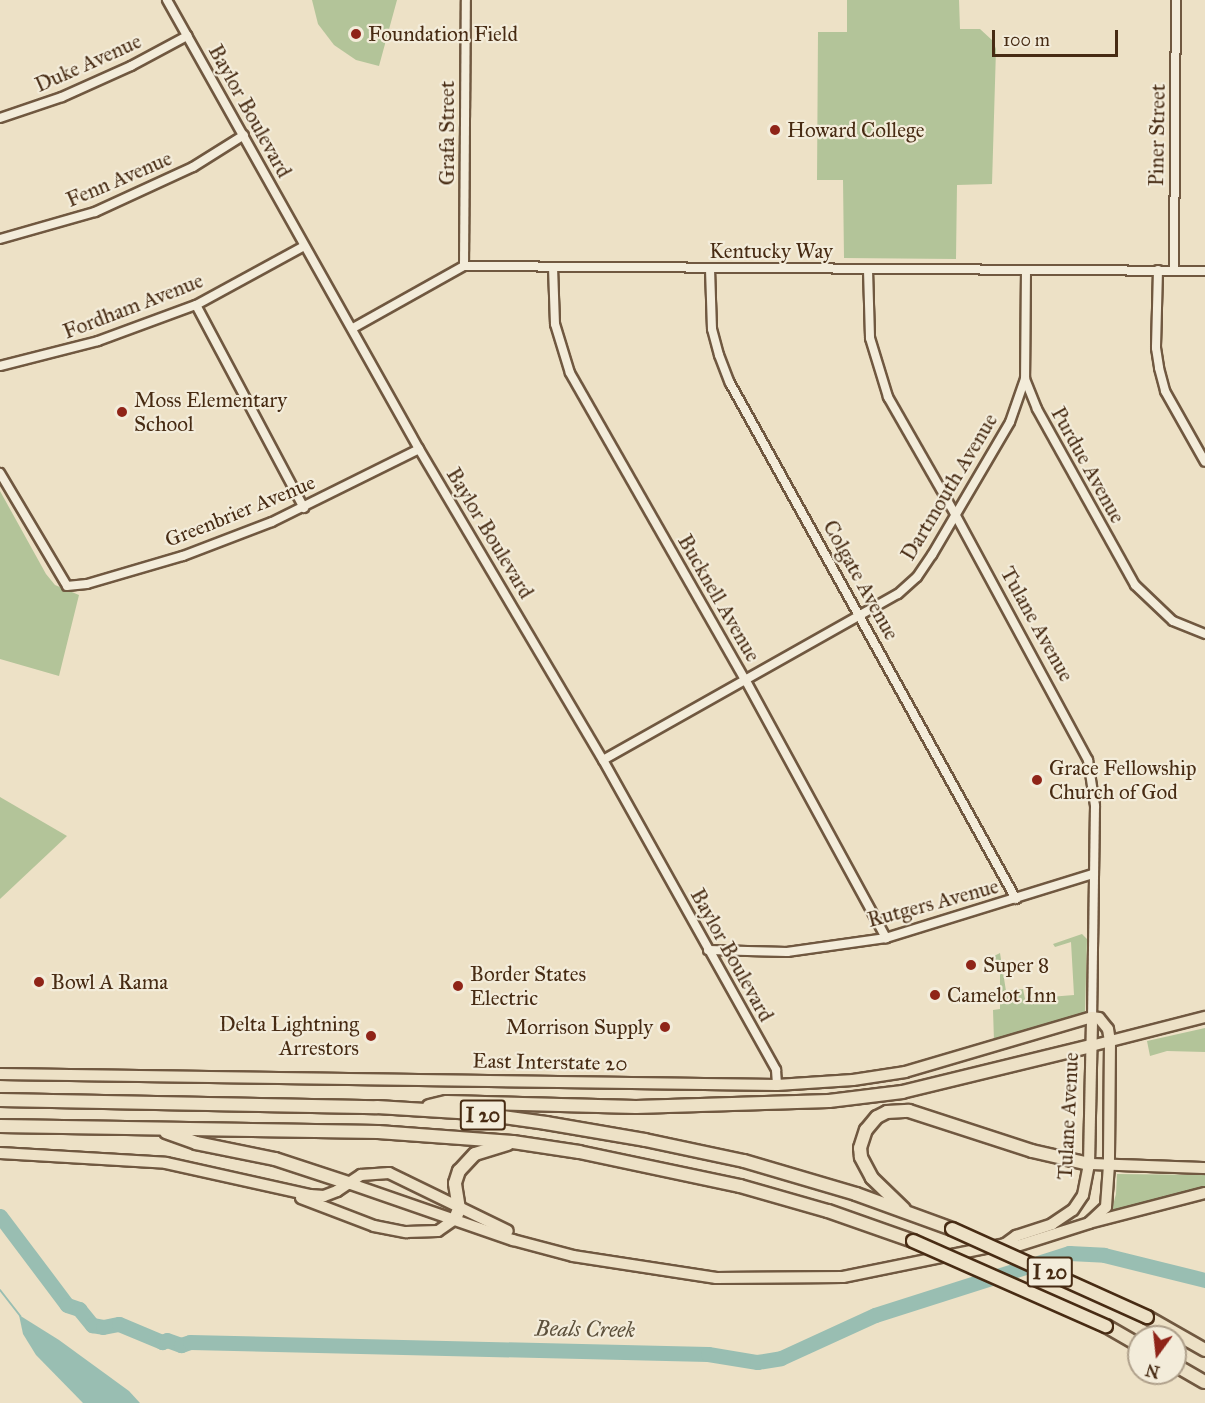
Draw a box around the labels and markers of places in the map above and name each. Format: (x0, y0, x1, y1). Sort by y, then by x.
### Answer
place label: Foundation Field (368, 21, 518, 47)
marker: Foundation Field (349, 27, 363, 41)
place label: Howard College (787, 117, 925, 143)
marker: Howard College (768, 123, 782, 137)
place label: Moss Elementary School (134, 387, 287, 437)
marker: Moss Elementary School (115, 405, 129, 419)
place label: Grace Fellowship Church of God (1049, 755, 1197, 805)
marker: Grace Fellowship Church of God (1030, 773, 1044, 787)
place label: Super 8 (983, 952, 1049, 978)
marker: Super 8 (964, 958, 978, 972)
place label: Border States Electric (470, 961, 586, 1011)
place label: Bowl A Rama (51, 969, 168, 995)
marker: Bowl A Rama (32, 975, 46, 989)
marker: Border States Electric (451, 979, 465, 993)
place label: Camelot Inn (947, 982, 1057, 1008)
marker: Camelot Inn (928, 988, 942, 1002)
place label: Delta Lightning Arrestors (219, 1011, 359, 1061)
place label: Morrison Supply (506, 1014, 653, 1040)
marker: Morrison Supply (658, 1020, 672, 1034)
marker: Delta Lightning Arrestors (364, 1029, 378, 1043)

